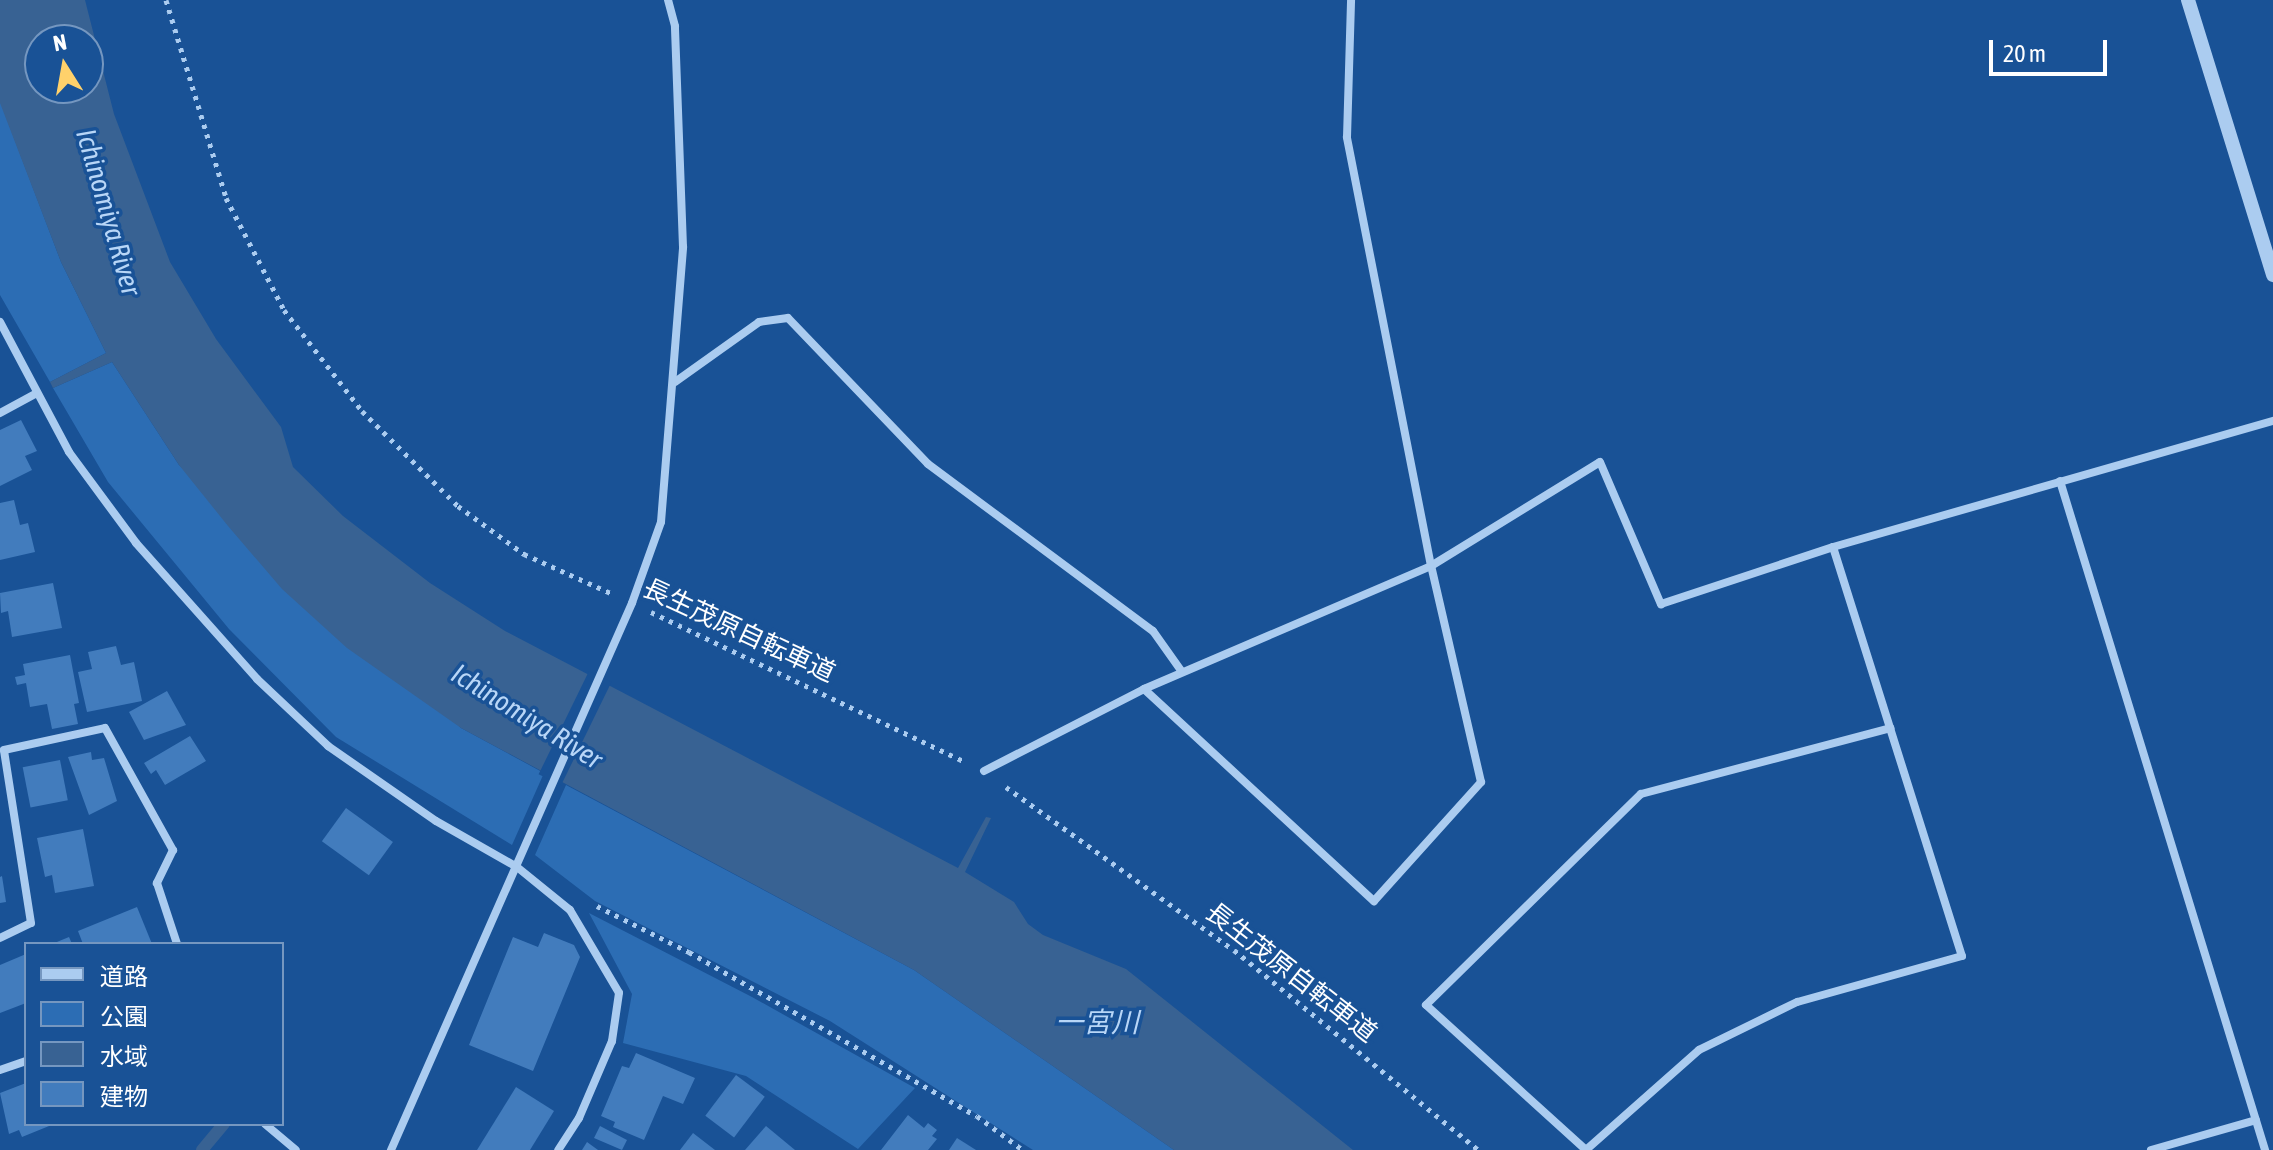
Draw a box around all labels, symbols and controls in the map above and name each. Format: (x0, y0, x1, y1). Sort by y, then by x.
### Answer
north arrow (24, 24, 104, 104)
scale bar (1993, 24, 2111, 74)
text: N (51, 28, 69, 56)
text: 20 m (2003, 40, 2046, 67)
water label: Ichinomiya River (69, 125, 149, 299)
street label: 長生茂原自転車道 (638, 573, 840, 689)
water label: Ichinomiya River (445, 656, 609, 776)
street label: 長生茂原自転車道 (1199, 897, 1383, 1049)
legend (24, 942, 284, 1126)
text: 道路 (100, 963, 148, 990)
text: 公園 (100, 1003, 148, 1030)
water label: 一宮川 (1055, 1005, 1139, 1039)
text: 水域 (100, 1043, 148, 1070)
text: 建物 (100, 1083, 148, 1110)

